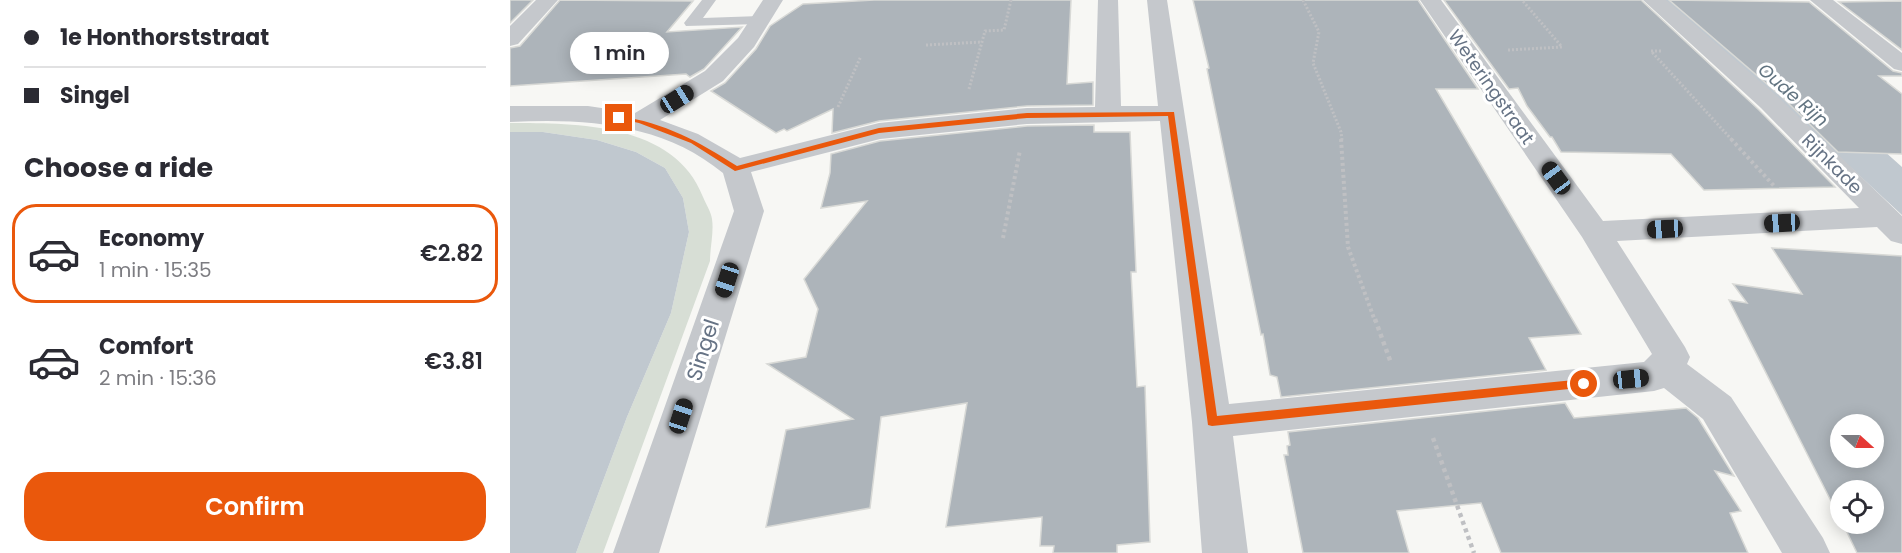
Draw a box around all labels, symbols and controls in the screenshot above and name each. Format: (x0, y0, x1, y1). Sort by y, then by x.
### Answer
text: 1e Honthorststraat (60, 22, 269, 53)
street label: Weteringstraat (1443, 24, 1540, 149)
callout: 1 min (570, 31, 668, 73)
text: 1 min (594, 39, 645, 67)
water label: Oude Rijn (1753, 57, 1834, 132)
text: Singel (60, 80, 130, 111)
car (657, 82, 697, 116)
route end (605, 104, 632, 131)
street label: Rijnkade (1797, 128, 1868, 199)
text: Choose a ride (24, 149, 213, 186)
car (1538, 158, 1574, 198)
car (1764, 213, 1800, 233)
car (1647, 219, 1683, 239)
text: Economy (99, 223, 204, 254)
icon: car (27, 227, 81, 281)
text: €2.82 (420, 238, 483, 269)
text: 1 min · 15:35 (99, 256, 212, 284)
car (713, 260, 741, 300)
street label: Singel (679, 315, 726, 384)
text: Comfort (99, 331, 193, 362)
icon: car (27, 335, 81, 389)
text: €3.81 (424, 346, 483, 377)
text: 2 min · 15:36 (99, 364, 217, 392)
car (1612, 368, 1650, 390)
route start (1570, 370, 1597, 397)
car (667, 396, 695, 436)
north arrow (1830, 414, 1884, 468)
map controls (1830, 414, 1884, 534)
button: Confirm (24, 472, 486, 541)
button: locate (1830, 480, 1884, 534)

